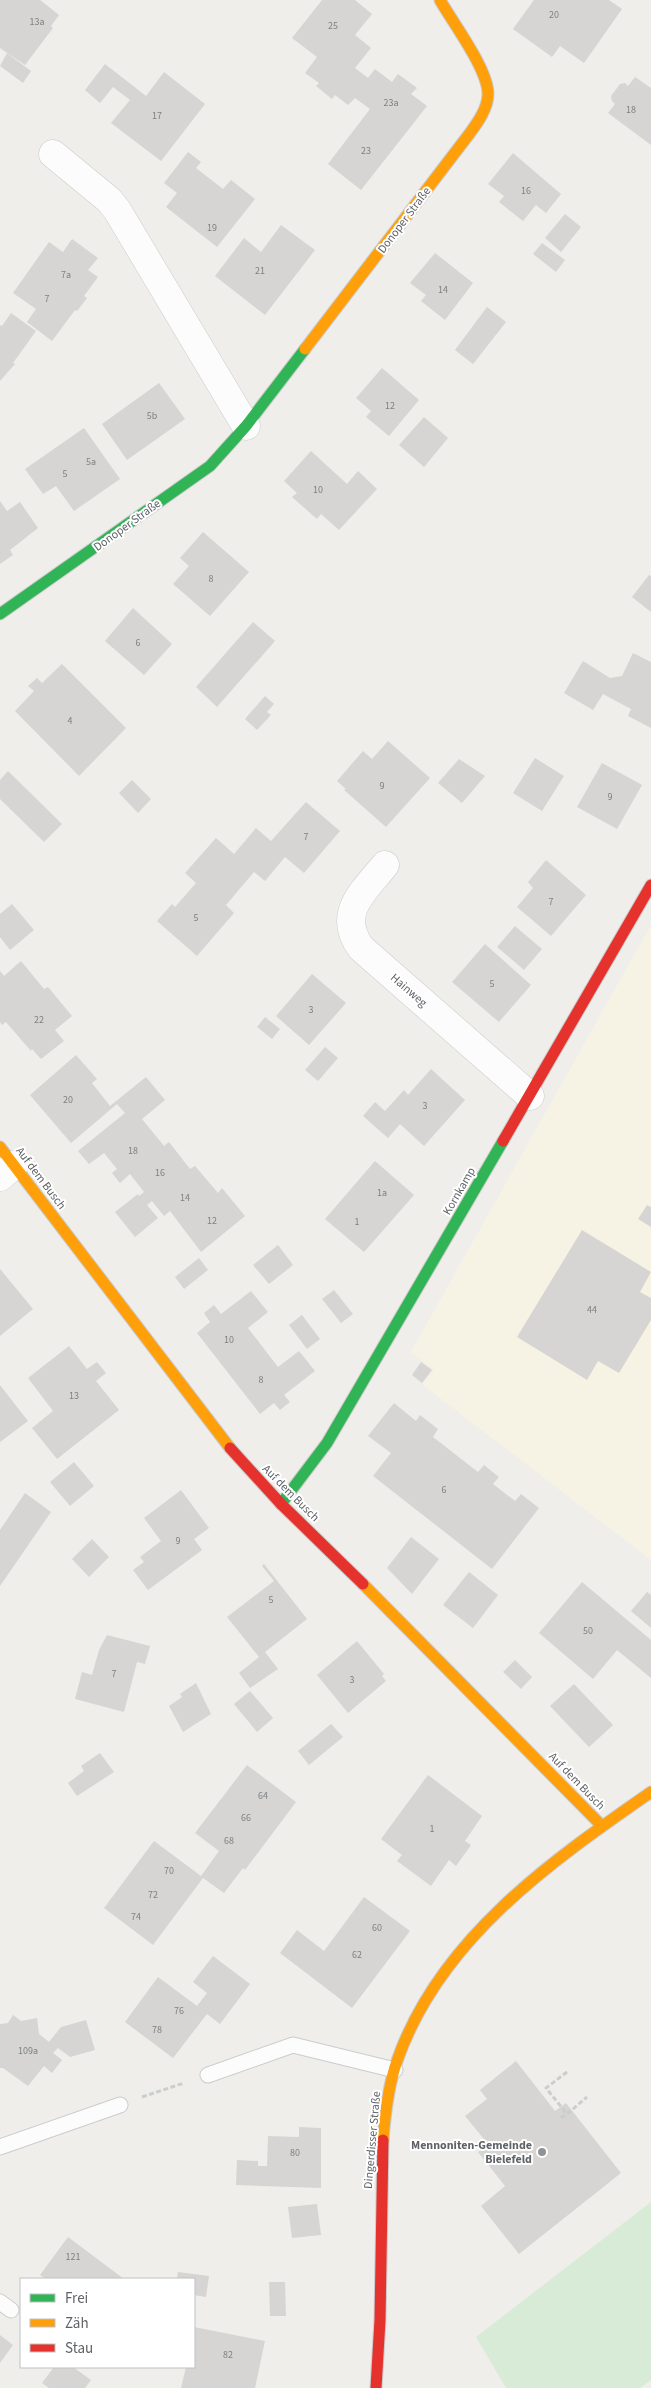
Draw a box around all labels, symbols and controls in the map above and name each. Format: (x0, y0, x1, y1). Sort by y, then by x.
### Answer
house number: 20 (549, 8, 559, 22)
house number: 13a (30, 15, 44, 29)
house number: 25 (328, 19, 338, 33)
house number: 23a (384, 96, 398, 110)
house number: 18 (626, 103, 636, 117)
house number: 17 (152, 109, 162, 123)
house number: 23 (361, 144, 371, 158)
street label: Donoper Straße (374, 184, 435, 257)
house number: 16 (521, 184, 531, 198)
house number: 19 (207, 221, 217, 235)
house number: 21 (255, 264, 265, 278)
house number: 7a (61, 268, 71, 282)
house number: 14 (438, 283, 448, 297)
house number: 7 (45, 292, 50, 306)
house number: 12 (385, 399, 395, 413)
house number: 5b (147, 409, 158, 423)
house number: 5a (86, 455, 96, 469)
house number: 5 (63, 467, 68, 481)
house number: 10 (313, 483, 323, 497)
street label: Donoper Straße (90, 495, 164, 556)
house number: 8 (209, 572, 214, 586)
house number: 6 (136, 636, 141, 650)
house number: 4 (68, 714, 73, 728)
house number: 9 (380, 779, 385, 793)
house number: 9 (608, 790, 613, 804)
house number: 7 (304, 830, 309, 844)
house number: 7 (549, 895, 554, 909)
house number: 5 (194, 911, 199, 925)
street label: Hainweg (387, 970, 431, 1011)
house number: 5 (490, 977, 495, 991)
house number: 3 (309, 1003, 314, 1017)
house number: 22 (34, 1013, 44, 1027)
house number: 20 (63, 1093, 73, 1107)
house number: 3 (423, 1099, 428, 1113)
street label: Auf dem Busch (11, 1143, 70, 1213)
house number: 18 (128, 1144, 138, 1158)
street label: Kornkamp (439, 1164, 480, 1218)
house number: 16 (155, 1166, 165, 1180)
house number: 1a (377, 1186, 387, 1200)
house number: 14 (180, 1191, 190, 1205)
house number: 12 (207, 1214, 217, 1228)
house number: 1 (355, 1215, 360, 1229)
house number: 44 (587, 1303, 597, 1317)
house number: 10 (224, 1333, 234, 1347)
house number: 8 (259, 1373, 264, 1387)
house number: 13 (69, 1389, 79, 1403)
street label: Auf dem Busch (258, 1461, 323, 1526)
house number: 6 (442, 1483, 447, 1497)
house number: 9 (176, 1534, 181, 1548)
house number: 5 (269, 1593, 274, 1607)
house number: 50 (583, 1624, 593, 1638)
house number: 7 (112, 1667, 117, 1681)
house number: 3 (350, 1673, 355, 1687)
street label: Auf dem Busch (545, 1749, 609, 1814)
house number: 64 (258, 1789, 268, 1803)
house number: 66 (241, 1811, 251, 1825)
house number: 1 (430, 1822, 435, 1836)
house number: 68 (224, 1834, 234, 1848)
house number: 70 (164, 1864, 174, 1878)
house number: 72 (148, 1888, 158, 1902)
house number: 74 (131, 1910, 141, 1924)
house number: 60 (372, 1921, 382, 1935)
house number: 62 (352, 1948, 362, 1962)
house number: 76 (174, 2004, 184, 2018)
house number: 78 (152, 2023, 162, 2037)
house number: 109a (18, 2044, 38, 2058)
street label: Dingerdisser Straße (360, 2090, 385, 2190)
place label: Mennoniten-Gemeinde Bielefeld (411, 2137, 532, 2168)
house number: 80 (290, 2146, 300, 2160)
marker: Mennoniten-Gemeinde Bielefeld (536, 2146, 548, 2158)
house number: 121 (66, 2250, 80, 2264)
legend (20, 2278, 195, 2368)
text: Frei (65, 2288, 88, 2309)
text: Zäh (65, 2313, 89, 2334)
text: Stau (65, 2338, 93, 2359)
house number: 82 (223, 2348, 233, 2362)

